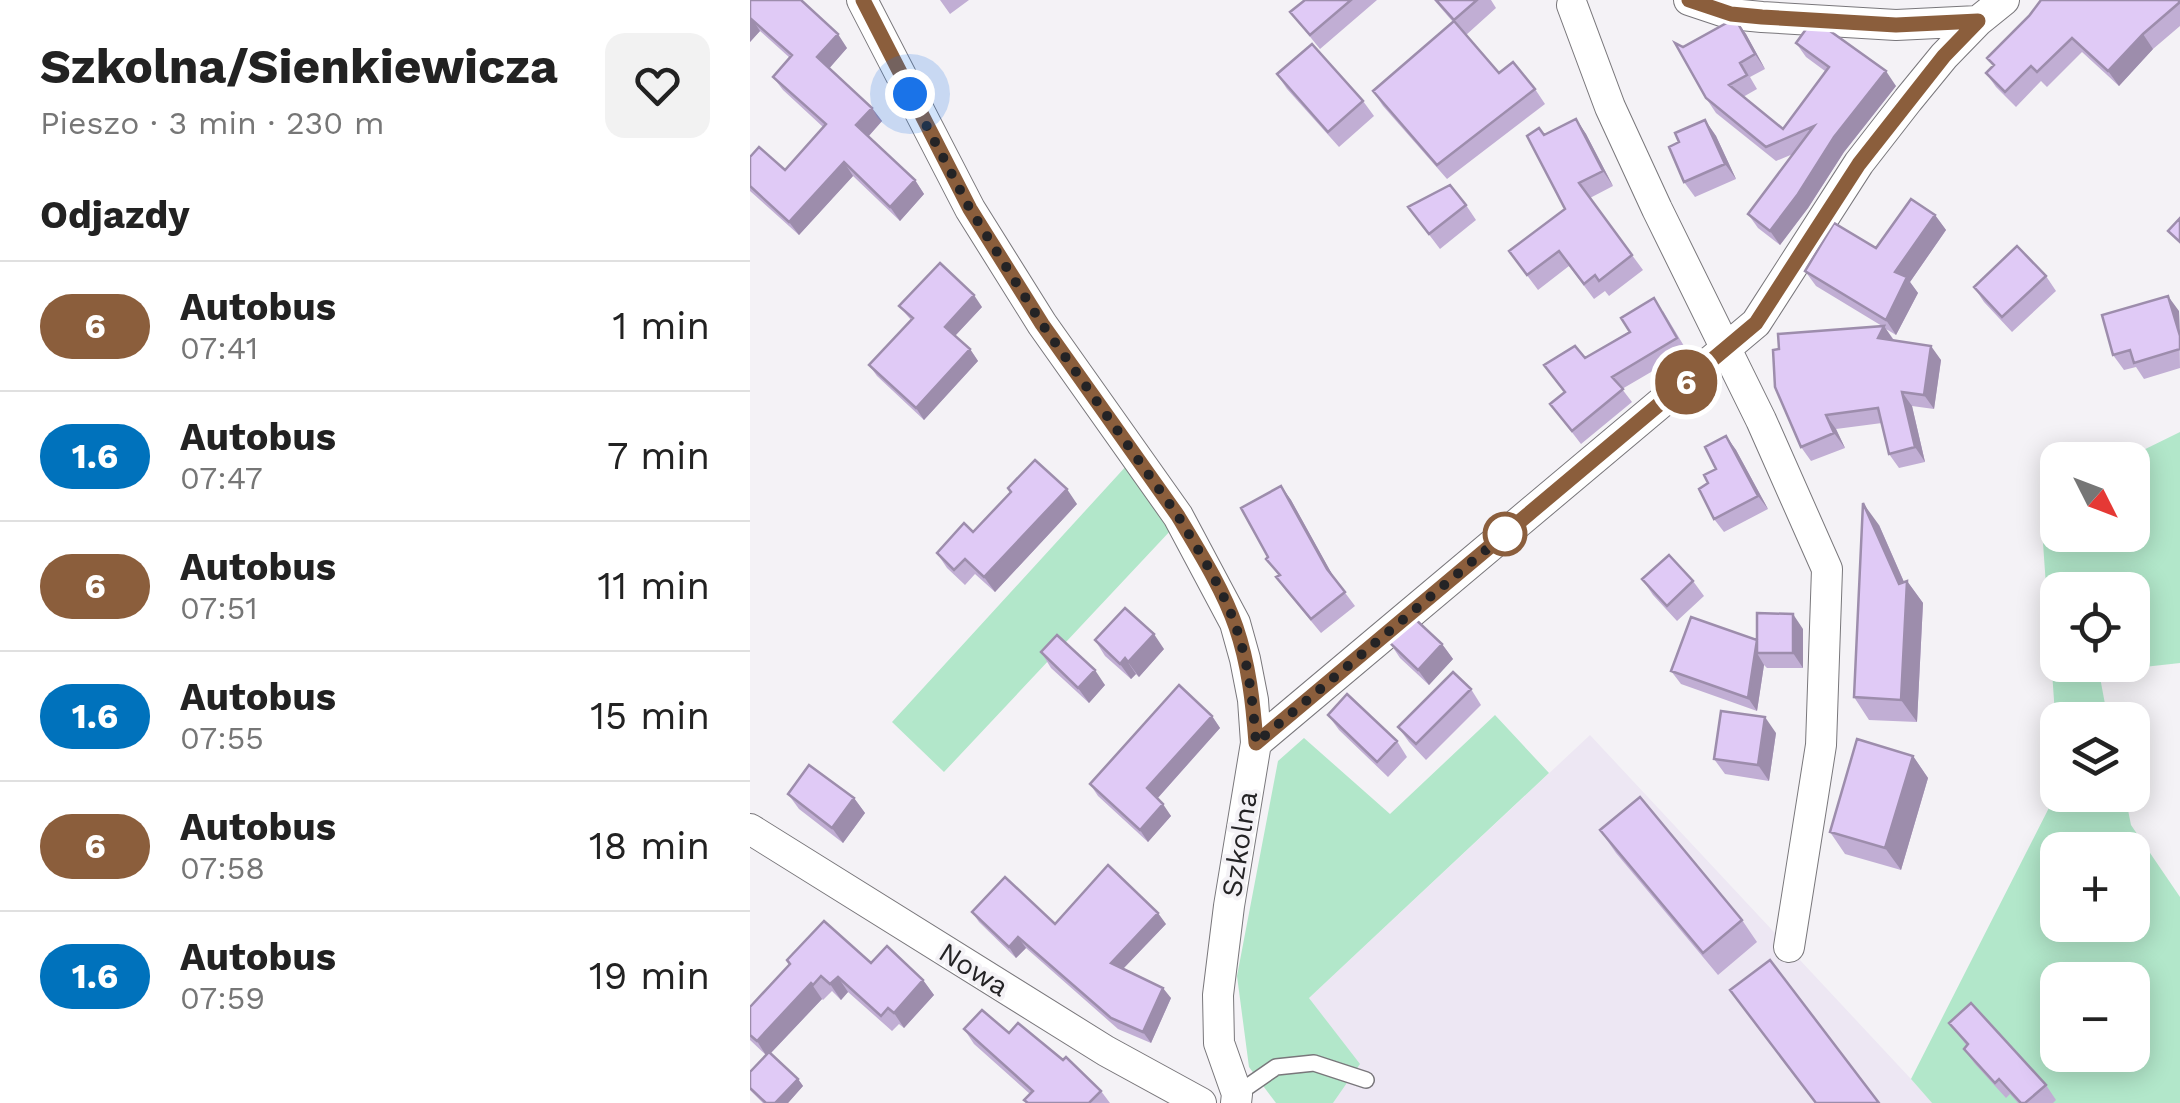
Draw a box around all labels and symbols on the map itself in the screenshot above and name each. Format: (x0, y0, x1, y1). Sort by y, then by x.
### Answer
your location (885, 69, 935, 119)
line badge: 6 (1654, 350, 1718, 414)
north arrow (2040, 442, 2150, 552)
unlabelled marker (1484, 513, 1526, 555)
street label: Szkolna (1215, 789, 1264, 899)
street label: Nowa (933, 935, 1015, 1004)

